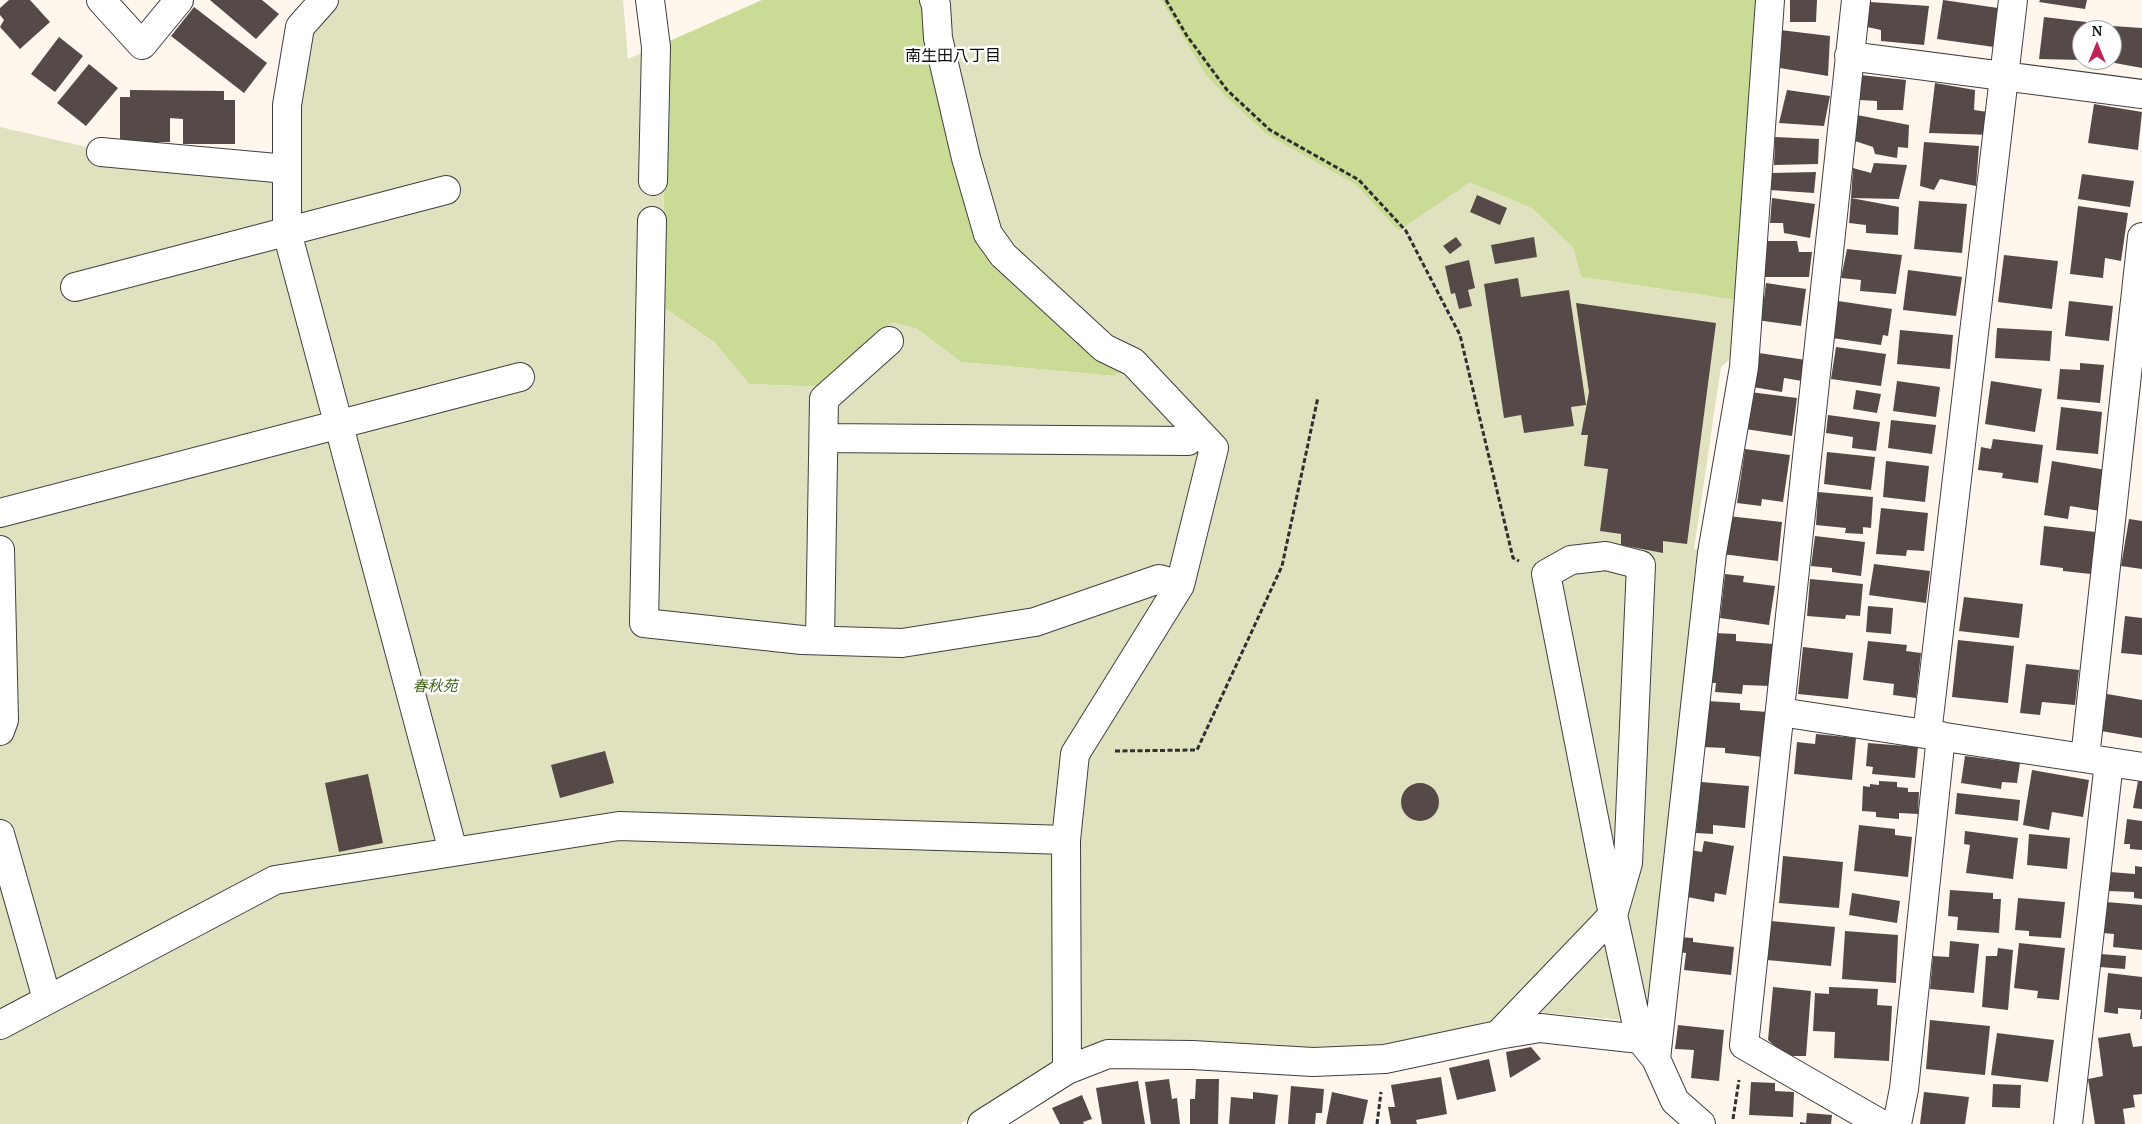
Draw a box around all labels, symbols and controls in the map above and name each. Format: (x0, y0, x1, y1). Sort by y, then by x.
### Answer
north arrow (2072, 20, 2122, 70)
text: N (2092, 21, 2102, 40)
district label: 南生田八丁目 (905, 46, 1001, 66)
park label: 春秋苑 (413, 678, 457, 696)

